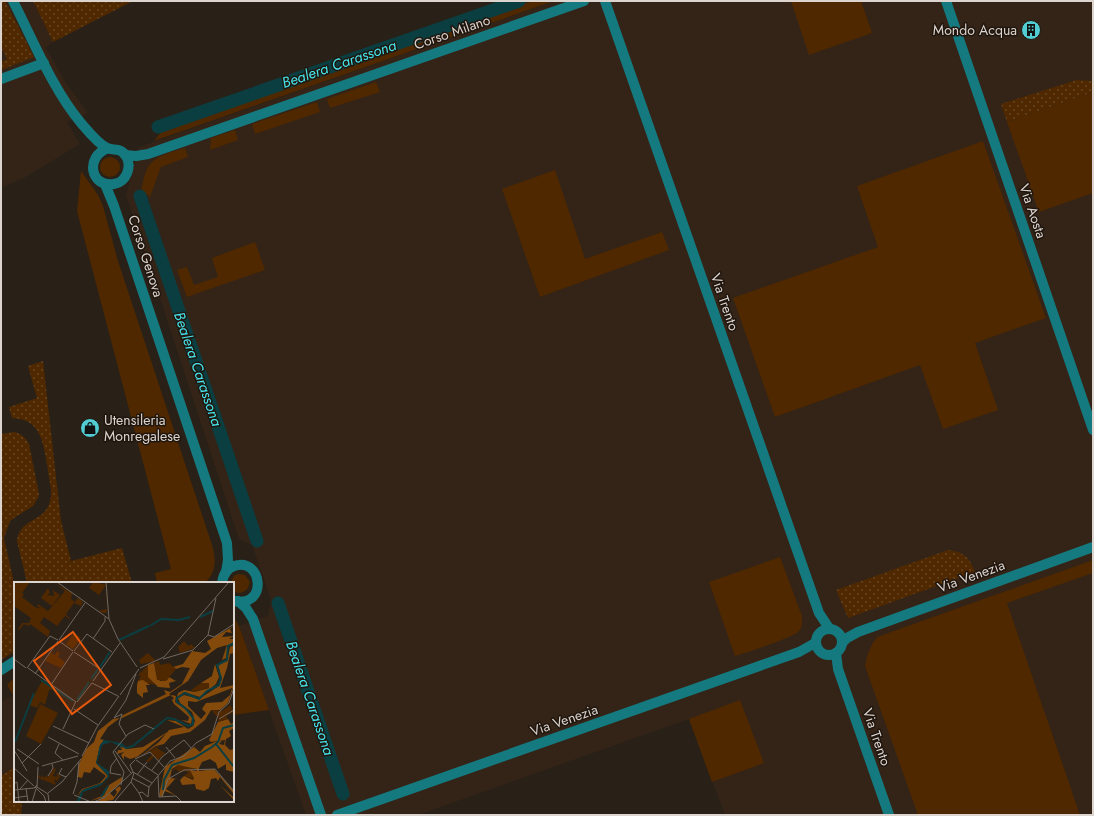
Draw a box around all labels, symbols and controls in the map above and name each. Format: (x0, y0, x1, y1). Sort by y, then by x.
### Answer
street label: Corso Milano (411, 9, 493, 54)
building icon: Mondo Acqua (1020, 19, 1042, 41)
place label: Mondo Acqua (933, 20, 1017, 40)
water label: Bealera Carassona (279, 34, 400, 94)
street label: Via Aosta (1014, 181, 1052, 241)
street label: Corso Genova (123, 212, 169, 300)
street label: Via Trento (706, 271, 744, 334)
water label: Bealera Carassona (168, 309, 228, 430)
place label: Utensileria Monregalese (104, 410, 180, 446)
shop icon: Utensileria Monregalese (79, 417, 101, 439)
street label: Via Venezia (935, 555, 1007, 597)
inset map (14, 582, 234, 802)
water label: Bealera Carassona (280, 638, 340, 759)
street label: Via Venezia (528, 699, 600, 741)
street label: Via Trento (858, 706, 896, 769)

